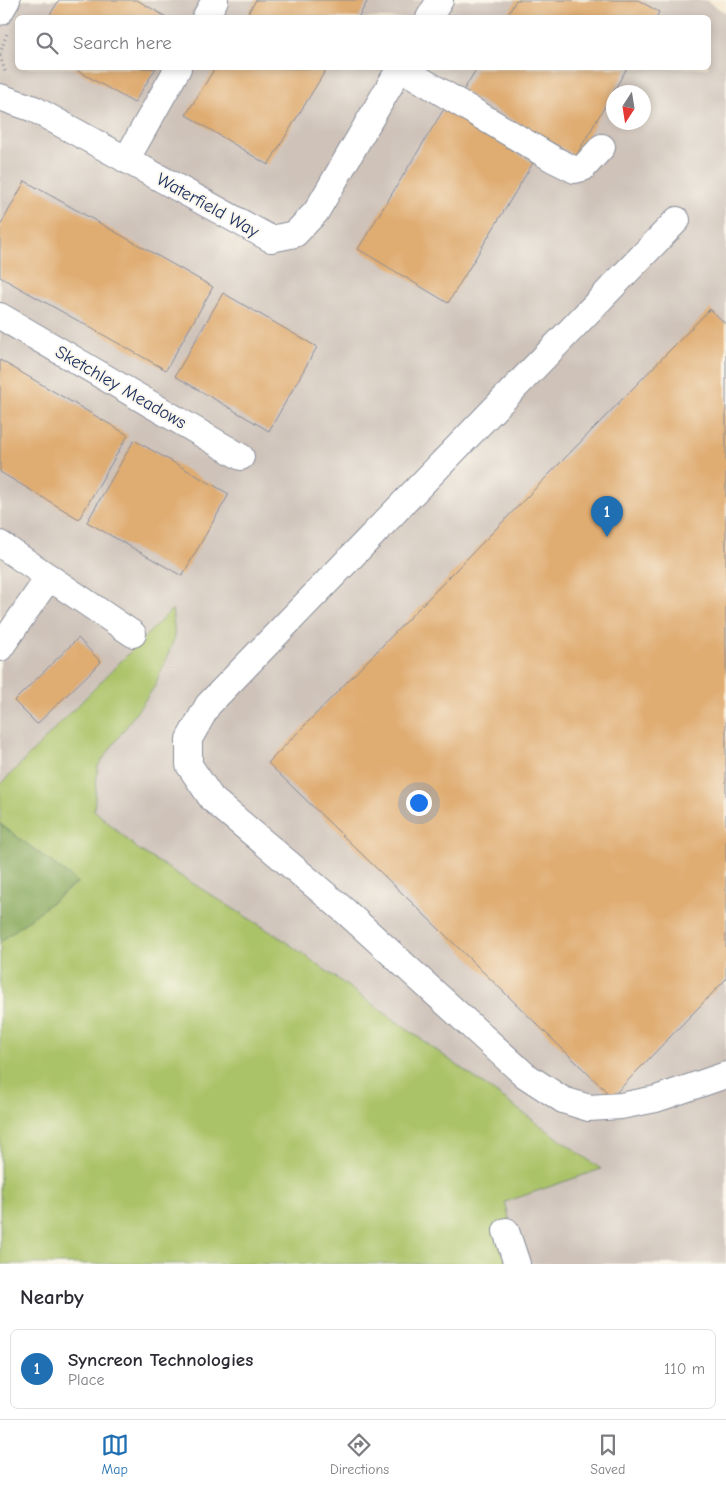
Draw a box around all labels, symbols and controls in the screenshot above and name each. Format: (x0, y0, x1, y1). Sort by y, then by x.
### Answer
search box (15, 15, 711, 70)
icon: search (33, 29, 61, 57)
text: Search here (73, 32, 172, 54)
north arrow (606, 85, 651, 130)
street label: Waterfield Way (153, 169, 263, 243)
street label: Sketchley Meadows (51, 341, 190, 433)
pin: 1 (591, 496, 623, 537)
your location (406, 790, 432, 816)
text: Nearby (20, 1285, 84, 1309)
text: Syncreon Technologies (68, 1349, 253, 1371)
text: 1 (34, 1360, 40, 1378)
text: 110 m (664, 1360, 705, 1378)
text: Place (68, 1371, 104, 1389)
tab: Map (101, 1431, 129, 1478)
tab: Directions (330, 1431, 389, 1478)
tab: Saved (590, 1431, 625, 1478)

